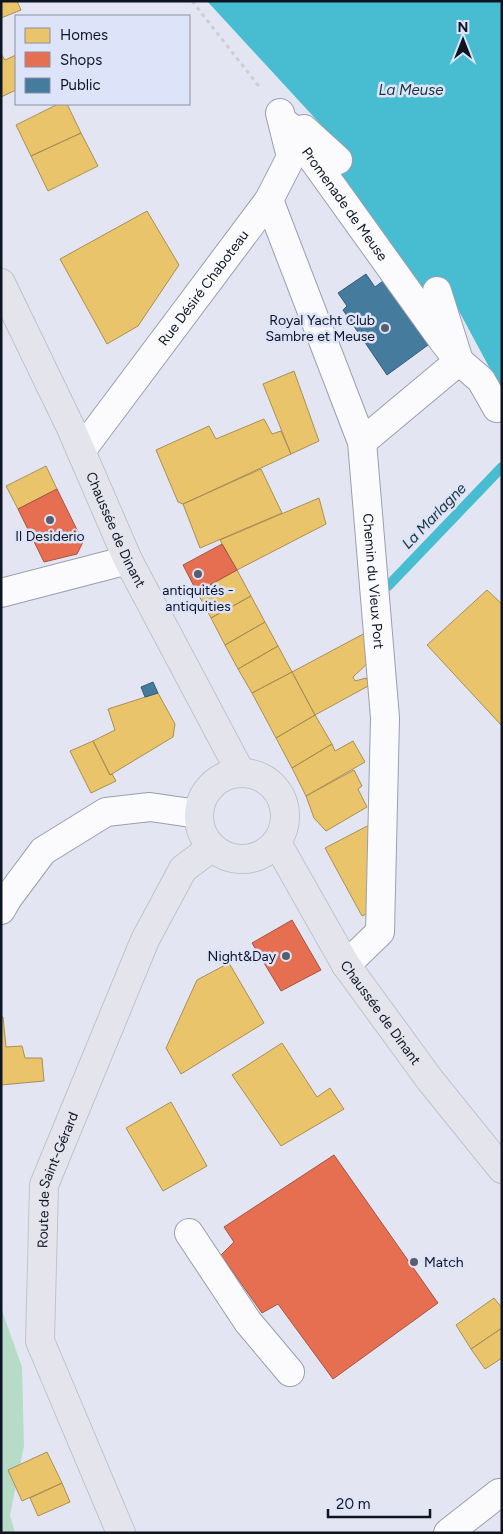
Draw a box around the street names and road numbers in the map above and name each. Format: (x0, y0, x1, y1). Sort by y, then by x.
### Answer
street label: Promenade de Meuse (299, 144, 392, 264)
street label: Rue Désiré Chaboteau (155, 227, 252, 349)
street label: Chaussée de Dinant (82, 469, 149, 590)
street label: Chemin du Vieux Port (359, 513, 388, 650)
street label: Chaussée de Dinant (337, 957, 424, 1068)
street label: Route de Saint-Gérard (34, 1109, 82, 1248)

